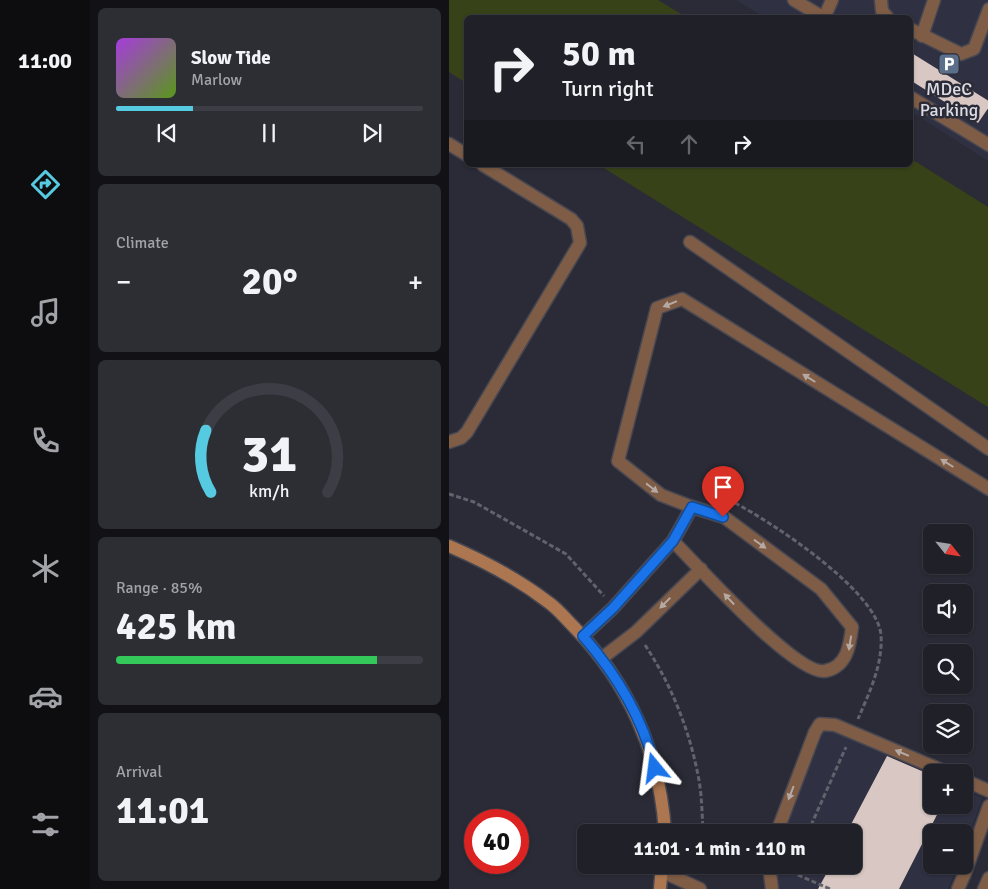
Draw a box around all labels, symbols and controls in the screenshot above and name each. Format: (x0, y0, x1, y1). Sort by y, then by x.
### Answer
text: 50 m (562, 32, 636, 75)
icon: right (479, 35, 544, 100)
text: Slow Tide (191, 46, 271, 70)
text: 11:00 (18, 47, 72, 74)
parking icon: MDeC Parking (937, 52, 961, 76)
text: Marlow (191, 70, 242, 90)
text: Turn right (562, 75, 654, 102)
place label: MDeC Parking (920, 78, 978, 121)
icon: previous (153, 119, 181, 147)
icon: pause (255, 119, 283, 147)
icon: next (358, 119, 386, 147)
icon: left (622, 130, 650, 158)
icon: ahead (675, 130, 703, 158)
icon: right (728, 130, 756, 158)
icon: directions (28, 167, 63, 202)
text: Climate (116, 233, 169, 253)
text: 20° (241, 258, 298, 305)
text: − (116, 265, 131, 299)
text: + (408, 265, 423, 299)
icon: music (28, 295, 63, 330)
one-way arrow (662, 300, 677, 308)
one-way arrow (802, 373, 815, 382)
text: 31 (241, 422, 298, 486)
icon: phone (28, 423, 63, 458)
one-way arrow (940, 459, 953, 468)
pin (702, 466, 744, 517)
icon: arrive (709, 473, 737, 501)
text: km/h (249, 480, 290, 502)
one-way arrow (645, 483, 658, 494)
north arrow (923, 524, 973, 574)
map controls (923, 524, 973, 874)
one-way arrow (754, 539, 767, 549)
icon: climate (28, 551, 63, 586)
text: Range · 85% (116, 578, 202, 598)
button: sound (923, 584, 973, 634)
one-way arrow (723, 593, 735, 605)
one-way arrow (660, 597, 672, 609)
text: 425 km (116, 603, 237, 650)
one-way arrow (846, 636, 854, 652)
button: search (923, 644, 973, 694)
icon: car (28, 679, 63, 714)
button: layers (923, 704, 973, 754)
position arrow (628, 741, 680, 793)
one-way arrow (895, 749, 909, 757)
text: Arrival (116, 762, 162, 782)
button: + (923, 764, 973, 814)
one-way arrow (787, 786, 795, 801)
text: 11:01 (116, 787, 209, 834)
icon: filters (28, 807, 63, 842)
speed limit sign: 40 (464, 809, 529, 874)
button: − (923, 824, 973, 874)
text: 11:01 · 1 min · 110 m (633, 837, 806, 861)

